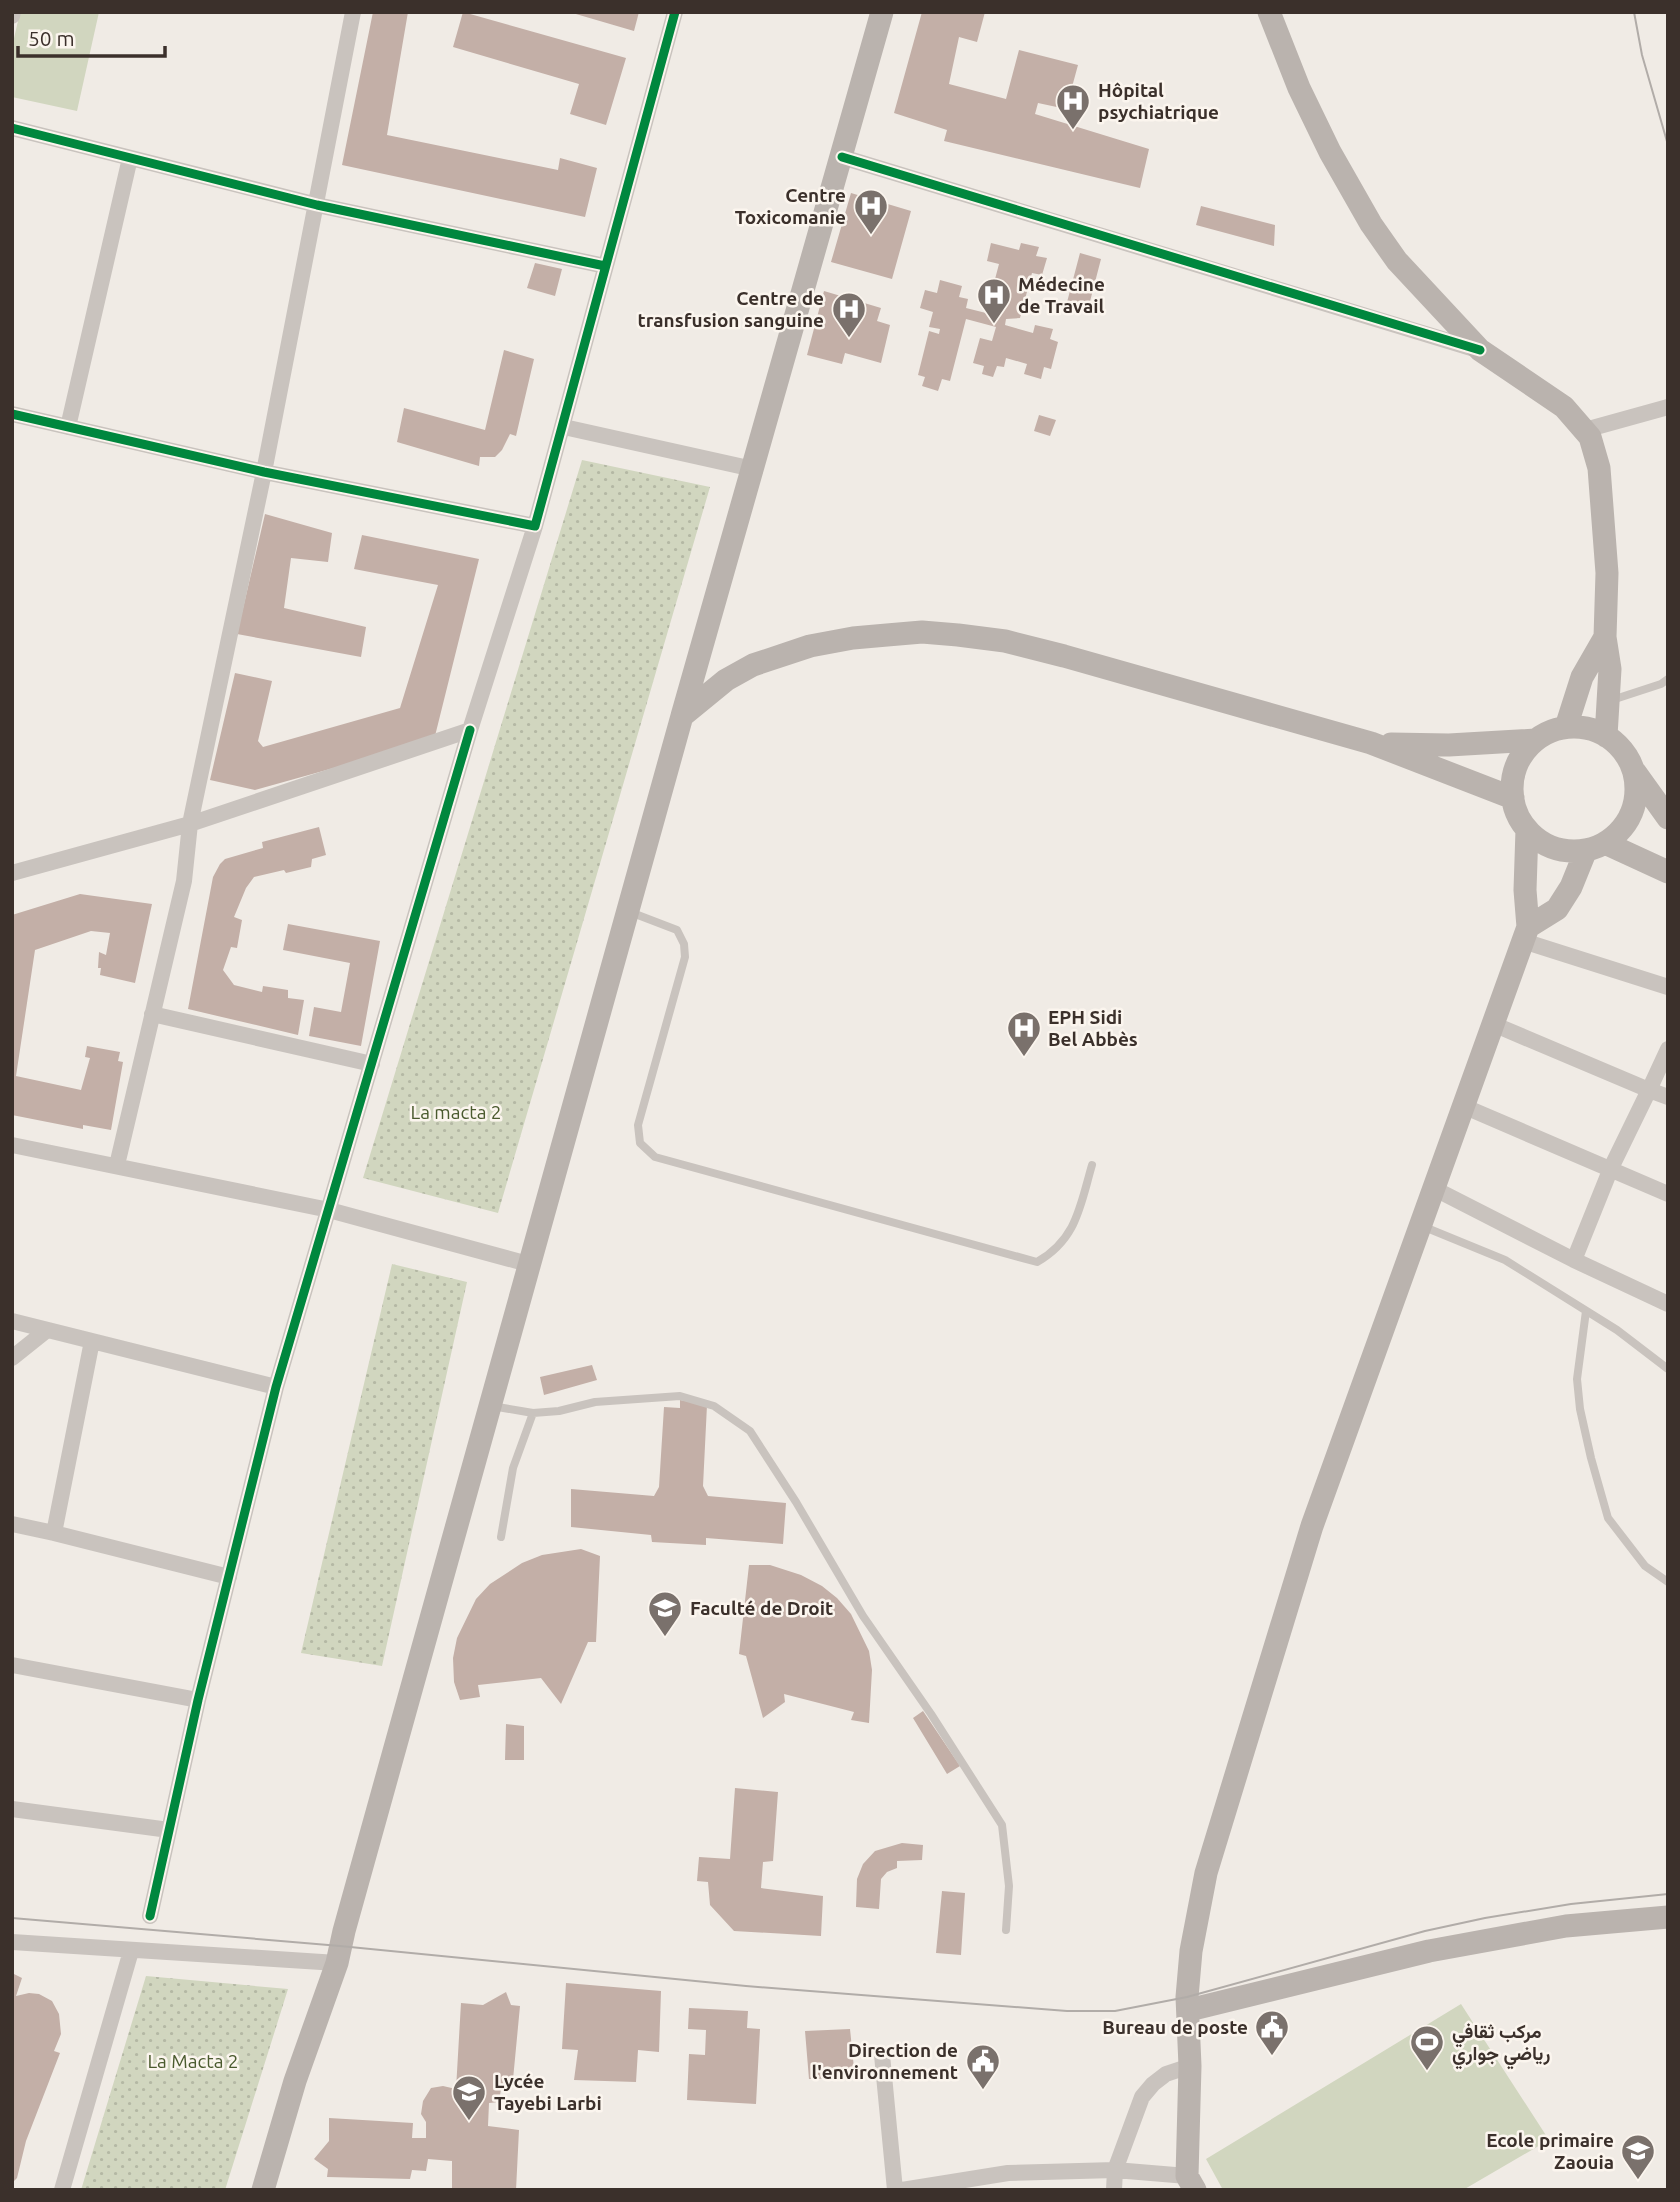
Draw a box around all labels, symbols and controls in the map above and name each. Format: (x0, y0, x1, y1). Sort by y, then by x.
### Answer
scale bar (18, 14, 164, 58)
text: 50 m (28, 26, 75, 50)
place label: Hôpital psychiatrique (1098, 79, 1219, 123)
hospital icon: Hôpital psychiatrique (1054, 82, 1092, 131)
place label: Centre Toxicomanie (735, 184, 846, 228)
hospital icon: Centre Toxicomanie (852, 187, 890, 236)
place label: Médecine de Travail (1018, 273, 1105, 317)
hospital icon: Médecine de Travail (975, 276, 1013, 325)
place label: Centre de transfusion sanguine (637, 287, 824, 331)
hospital icon: Centre de transfusion sanguine (830, 290, 868, 339)
place label: EPH Sidi Bel Abbès (1048, 1006, 1138, 1050)
hospital icon: EPH Sidi Bel Abbès (1005, 1009, 1043, 1058)
park label: La macta 2 (410, 1101, 502, 1123)
school or university icon: Faculté de Droit (646, 1589, 684, 1638)
place label: Faculté de Droit (690, 1597, 833, 1619)
public building icon: Bureau de poste (1253, 2008, 1291, 2057)
place label: Bureau de poste (1102, 2016, 1248, 2038)
place label: مركب ثقافي رياضي جواري (1452, 2020, 1550, 2070)
sports icon: مركب ثقافي رياضي جواري (1408, 2023, 1446, 2072)
place label: Direction de l'environnement (811, 2039, 958, 2083)
public building icon: Direction de l'environnement (964, 2042, 1002, 2091)
park label: La Macta 2 (147, 2050, 239, 2072)
place label: Lycée Tayebi Larbi (494, 2070, 602, 2114)
school or university icon: Lycée Tayebi Larbi (450, 2073, 488, 2122)
place label: Ecole primaire Zaouia (1486, 2129, 1614, 2173)
school or university icon: Ecole primaire Zaouia (1619, 2132, 1657, 2181)

